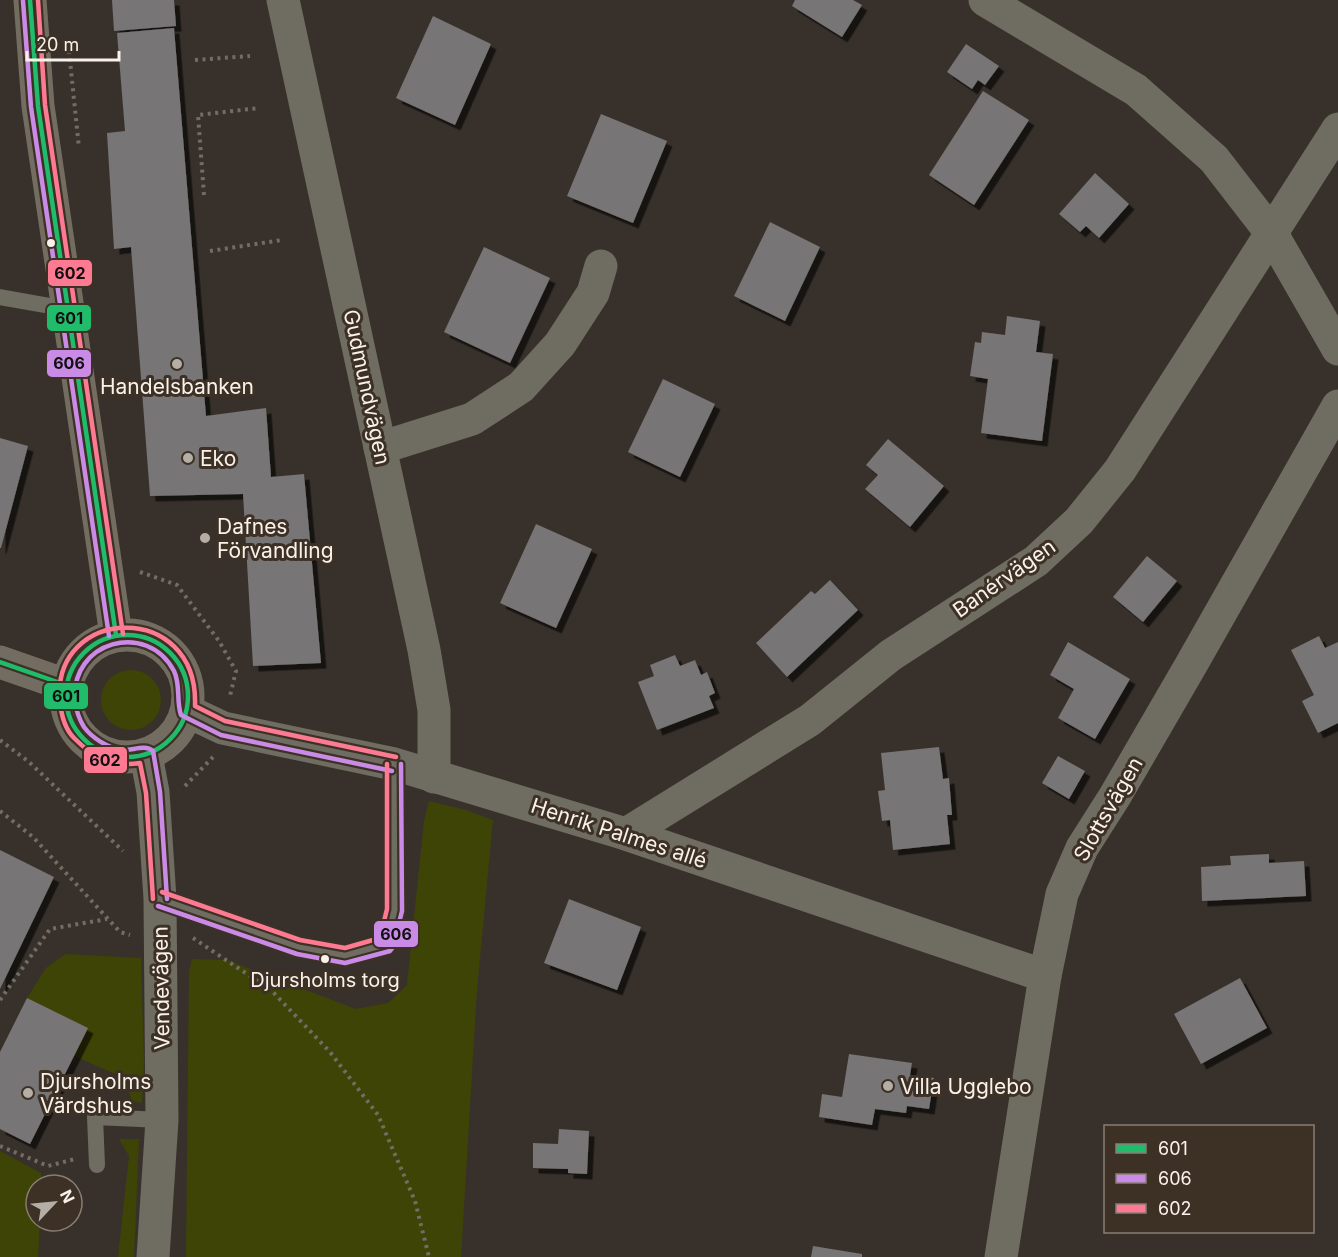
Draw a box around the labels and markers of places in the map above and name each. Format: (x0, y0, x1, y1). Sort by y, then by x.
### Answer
unlabelled marker (45, 237, 57, 249)
marker: Handelsbanken (170, 357, 184, 371)
place label: Handelsbanken (100, 374, 254, 399)
place label: Eko (200, 446, 236, 471)
marker: Eko (181, 451, 195, 465)
place label: Dafnes Förvandling (217, 514, 334, 563)
marker: Dafnes Förvandling (198, 531, 212, 545)
marker: Djursholms torg (319, 953, 331, 965)
place label: Djursholms torg (250, 968, 400, 992)
place label: Djursholms Värdshus (40, 1069, 151, 1118)
place label: Villa Ugglebo (900, 1074, 1032, 1099)
marker: Villa Ugglebo (881, 1079, 895, 1093)
marker: Djursholms Värdshus (21, 1086, 35, 1100)

